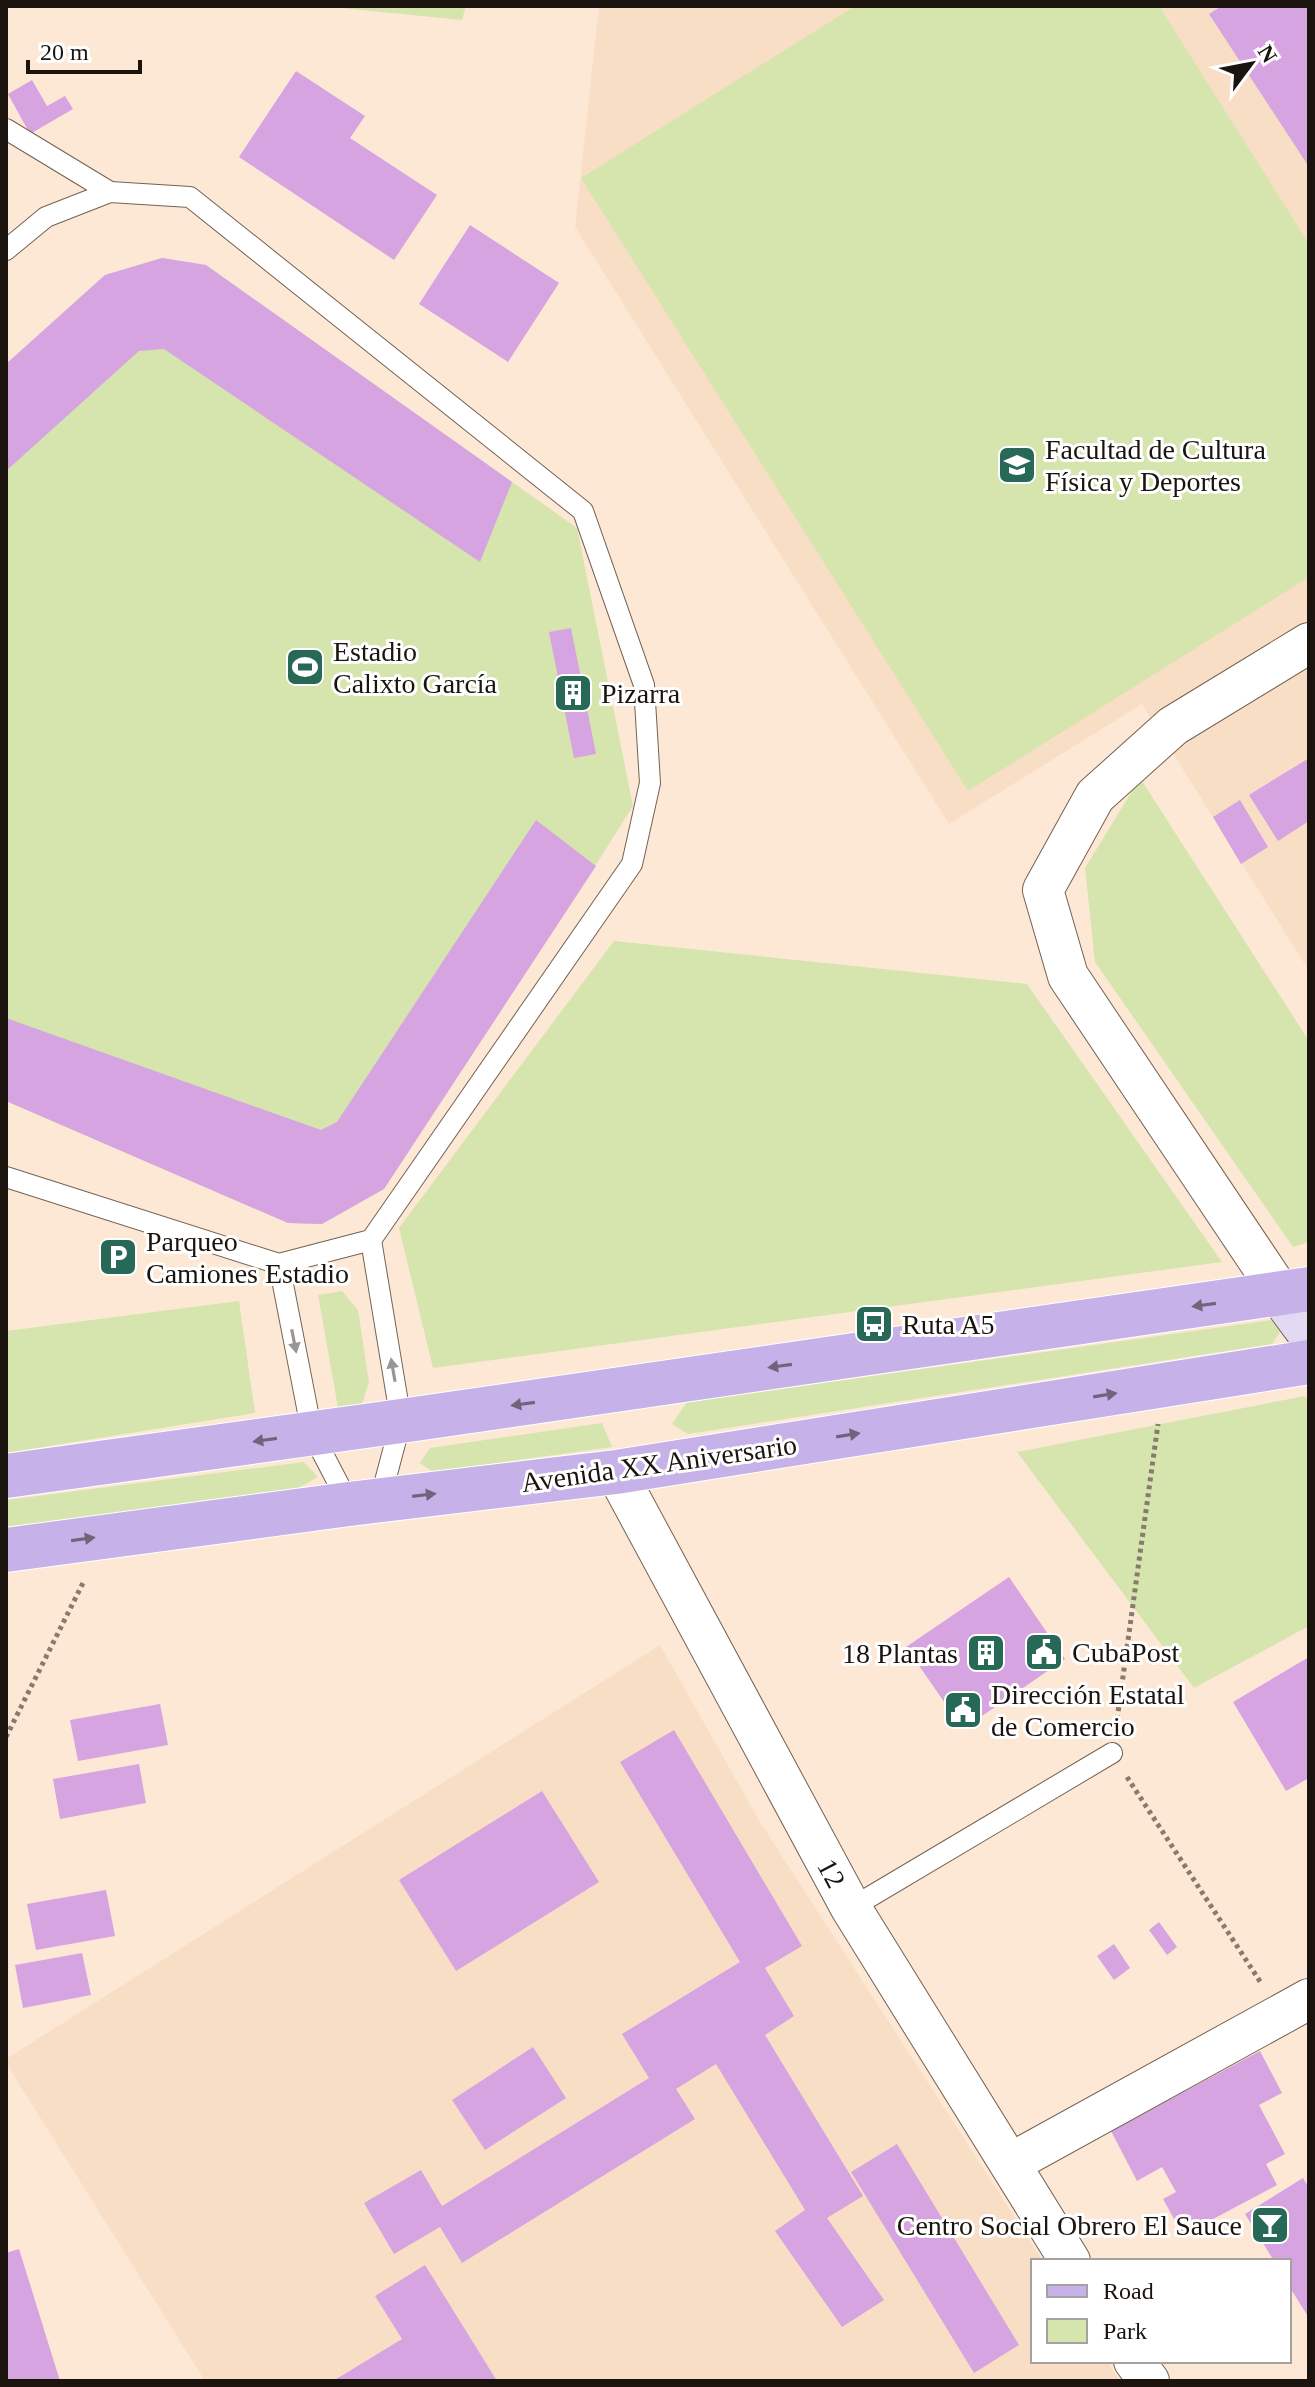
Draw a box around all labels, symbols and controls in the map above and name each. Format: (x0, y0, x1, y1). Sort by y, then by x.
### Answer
scale bar (28, 24, 140, 74)
north arrow (1211, 24, 1291, 104)
text: 20 m (40, 39, 89, 65)
text: N (1253, 40, 1282, 67)
place label: Facultad de Cultura Física y Deportes (1045, 434, 1266, 497)
school or university icon: Facultad de Cultura Física y Deportes (996, 444, 1038, 486)
place label: Estadio Calixto García (333, 636, 498, 699)
sports icon: Estadio Calixto García (284, 646, 326, 688)
building icon: Pizarra (552, 672, 594, 714)
place label: Pizarra (601, 678, 681, 709)
place label: Parqueo Camiones Estadio (146, 1226, 349, 1289)
parking icon: Parqueo Camiones Estadio (97, 1236, 139, 1278)
one-way arrow (1191, 1299, 1216, 1312)
bus stop icon: Ruta A5 (853, 1303, 895, 1345)
place label: Ruta A5 (902, 1309, 995, 1340)
one-way arrow (288, 1329, 300, 1354)
one-way arrow (386, 1357, 398, 1382)
one-way arrow (767, 1360, 792, 1373)
one-way arrow (1093, 1388, 1118, 1401)
one-way arrow (510, 1398, 535, 1411)
street label: Avenida XX Aniversario (519, 1429, 799, 1498)
one-way arrow (836, 1429, 861, 1441)
one-way arrow (253, 1434, 278, 1447)
one-way arrow (412, 1488, 437, 1501)
one-way arrow (71, 1533, 96, 1546)
public building icon: CubaPost (1023, 1631, 1065, 1673)
building icon: 18 Plantas (965, 1632, 1007, 1674)
place label: CubaPost (1072, 1637, 1180, 1668)
place label: 18 Plantas (842, 1638, 958, 1669)
place label: Dirección Estatal de Comercio (991, 1679, 1185, 1742)
public building icon: Dirección Estatal de Comercio (942, 1689, 984, 1731)
street label: 12 (811, 1854, 852, 1893)
bar icon: Centro Social Obrero El Sauce (1249, 2204, 1291, 2246)
place label: Centro Social Obrero El Sauce (897, 2210, 1242, 2241)
legend (1031, 2259, 1291, 2363)
text: Road (1103, 2278, 1154, 2304)
text: Park (1103, 2318, 1147, 2344)

